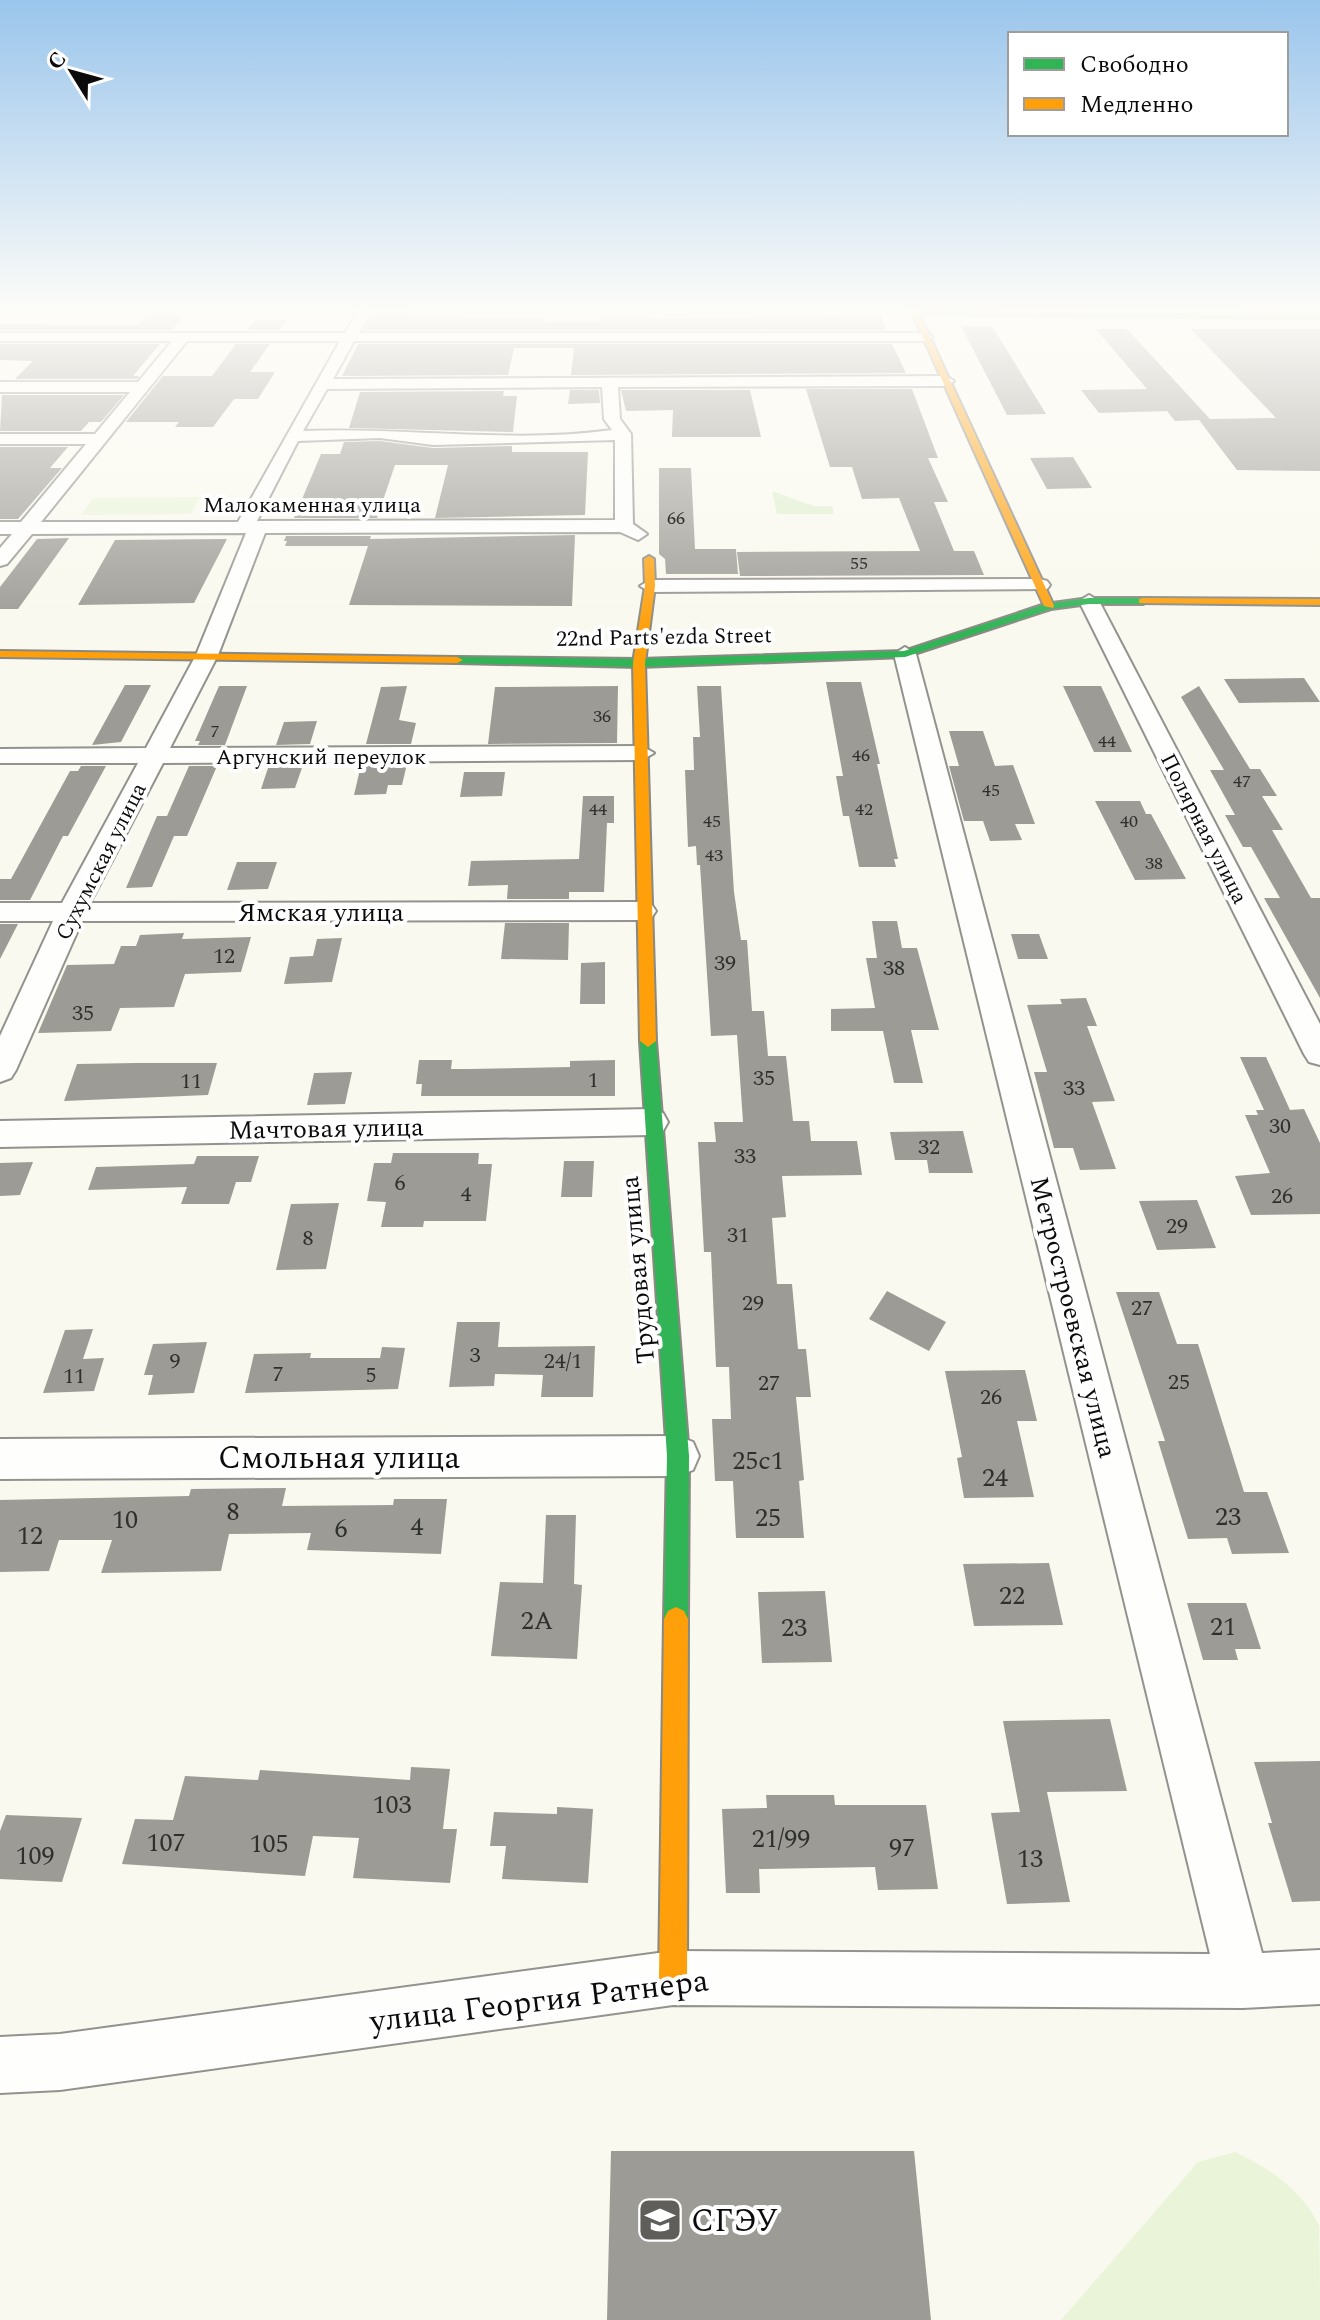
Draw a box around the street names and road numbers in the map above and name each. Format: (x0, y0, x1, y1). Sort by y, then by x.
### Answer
street label: Малокаменная улица (203, 489, 421, 522)
street label: 22nd Parts'ezda Street (556, 619, 772, 656)
street label: Аргунский переулок (216, 741, 426, 774)
street label: Полярная улица (1151, 747, 1256, 910)
street label: Сухумская улица (47, 777, 155, 946)
street label: Ямская улица (238, 893, 404, 933)
street label: Мачтовая улица (228, 1107, 424, 1151)
street label: Метростроевская улица (1019, 1172, 1127, 1463)
street label: Трудовая улица (610, 1174, 666, 1366)
street label: Смольная улица (218, 1434, 460, 1483)
street label: улица Георгия Ратнера (366, 1956, 712, 2047)

